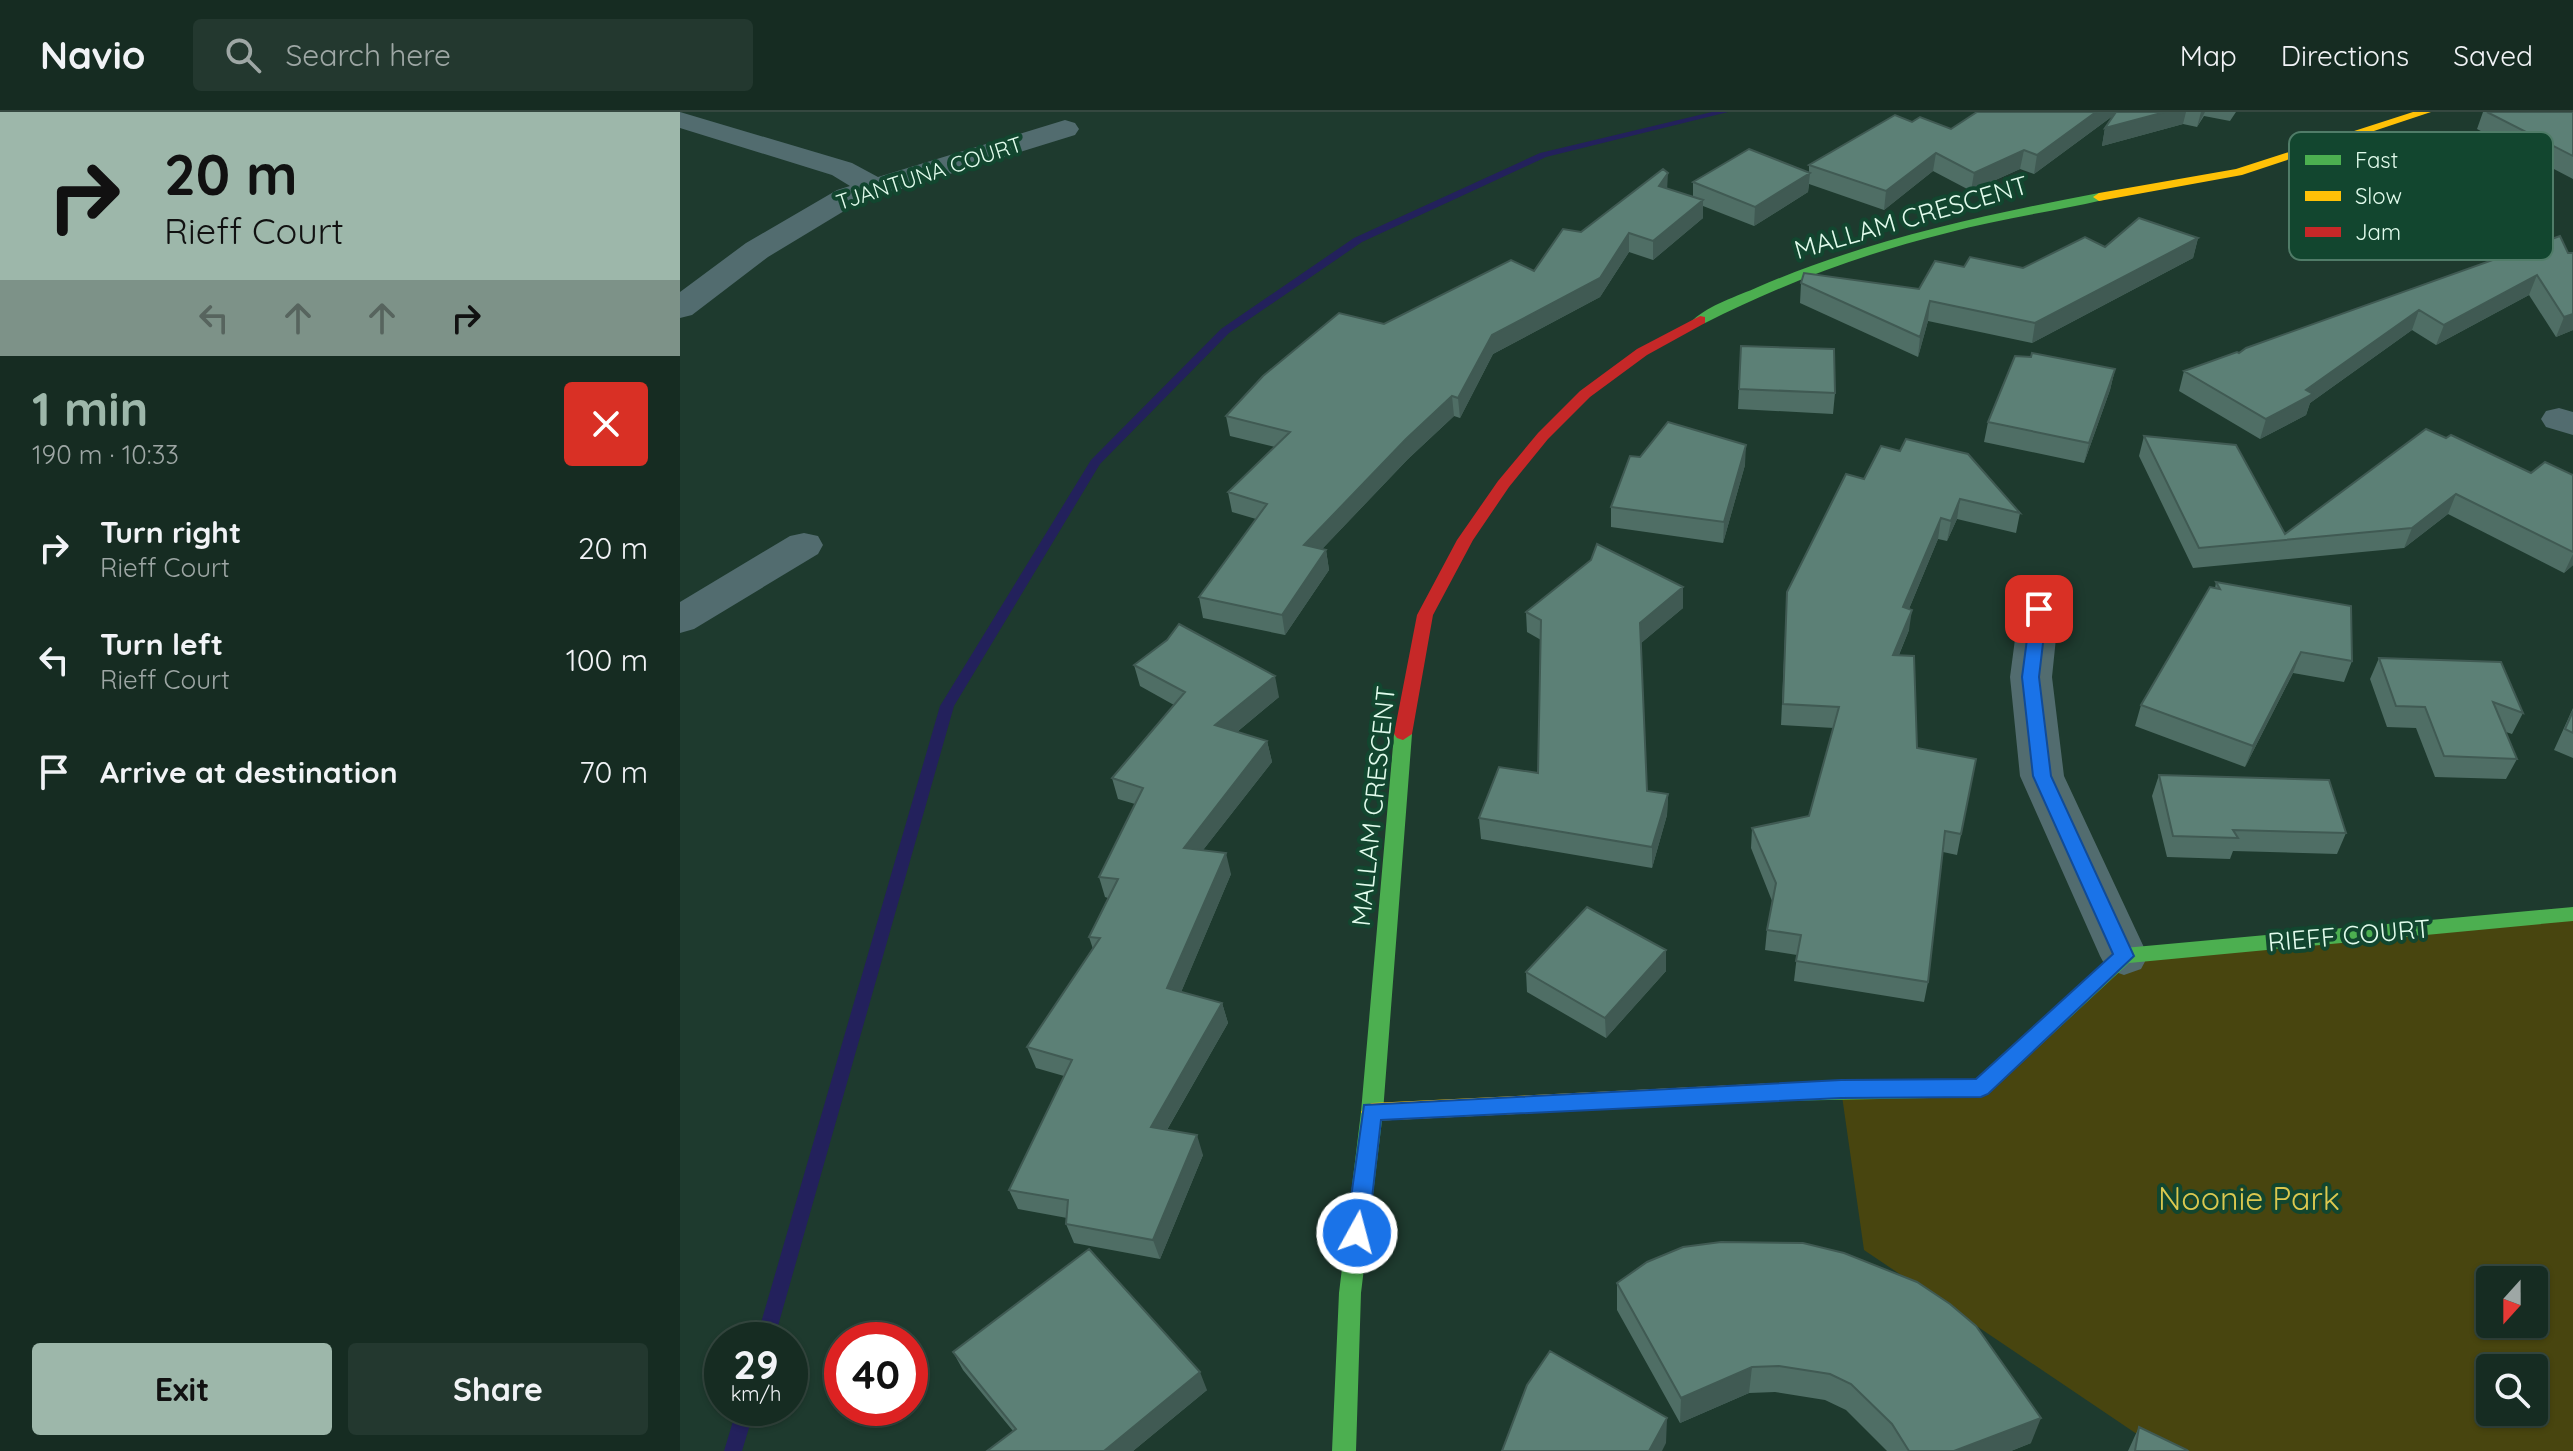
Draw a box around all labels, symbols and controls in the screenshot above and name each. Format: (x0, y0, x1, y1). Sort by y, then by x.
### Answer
search box (193, 19, 753, 91)
text: Navio (40, 31, 145, 79)
icon: search (221, 33, 265, 77)
text: Search here (285, 36, 451, 74)
text: Map (2180, 38, 2237, 73)
text: Directions (2281, 38, 2409, 73)
text: Saved (2453, 38, 2533, 73)
street label: TJANTUNA COURT (832, 130, 1026, 216)
legend (2289, 132, 2553, 260)
text: 20 m (164, 139, 298, 209)
icon: right (32, 144, 136, 248)
text: Fast (2355, 146, 2398, 174)
street label: MALLAM CRESCENT (1790, 168, 2032, 266)
text: Slow (2355, 182, 2402, 210)
text: Rieff Court (164, 208, 344, 253)
text: Jam (2355, 218, 2401, 246)
icon: left (192, 296, 236, 340)
icon: ahead (276, 296, 320, 340)
icon: ahead (360, 296, 404, 340)
icon: right (444, 296, 488, 340)
text: 1 min (32, 378, 148, 438)
button: close (564, 382, 648, 466)
text: 190 m · 10:33 (32, 438, 179, 471)
text: Turn right (100, 513, 241, 551)
icon: right (32, 526, 76, 570)
text: 20 m (578, 529, 648, 567)
text: Rieff Court (100, 551, 230, 584)
pin (2005, 575, 2073, 643)
icon: arrive (2017, 587, 2061, 631)
text: Turn left (100, 625, 223, 663)
icon: left (32, 638, 76, 682)
text: 100 m (566, 641, 648, 679)
text: Rieff Court (100, 663, 230, 696)
street label: MALLAM CRESCENT (1344, 684, 1402, 928)
icon: arrive (32, 750, 76, 794)
text: Arrive at destination (100, 753, 398, 791)
text: 70 m (579, 753, 648, 791)
street label: RIEFF COURT (2266, 911, 2432, 959)
park label: Noonie Park (2158, 1178, 2340, 1218)
position arrow (1315, 1191, 1399, 1275)
north arrow (2476, 1266, 2548, 1338)
map controls (2476, 1266, 2548, 1426)
speed limit sign: 40 (824, 1322, 928, 1426)
text: 29 (733, 1339, 779, 1389)
button: Exit (32, 1343, 332, 1435)
button: Share (348, 1343, 648, 1435)
button: search (2476, 1354, 2548, 1426)
text: km/h (731, 1381, 781, 1406)

